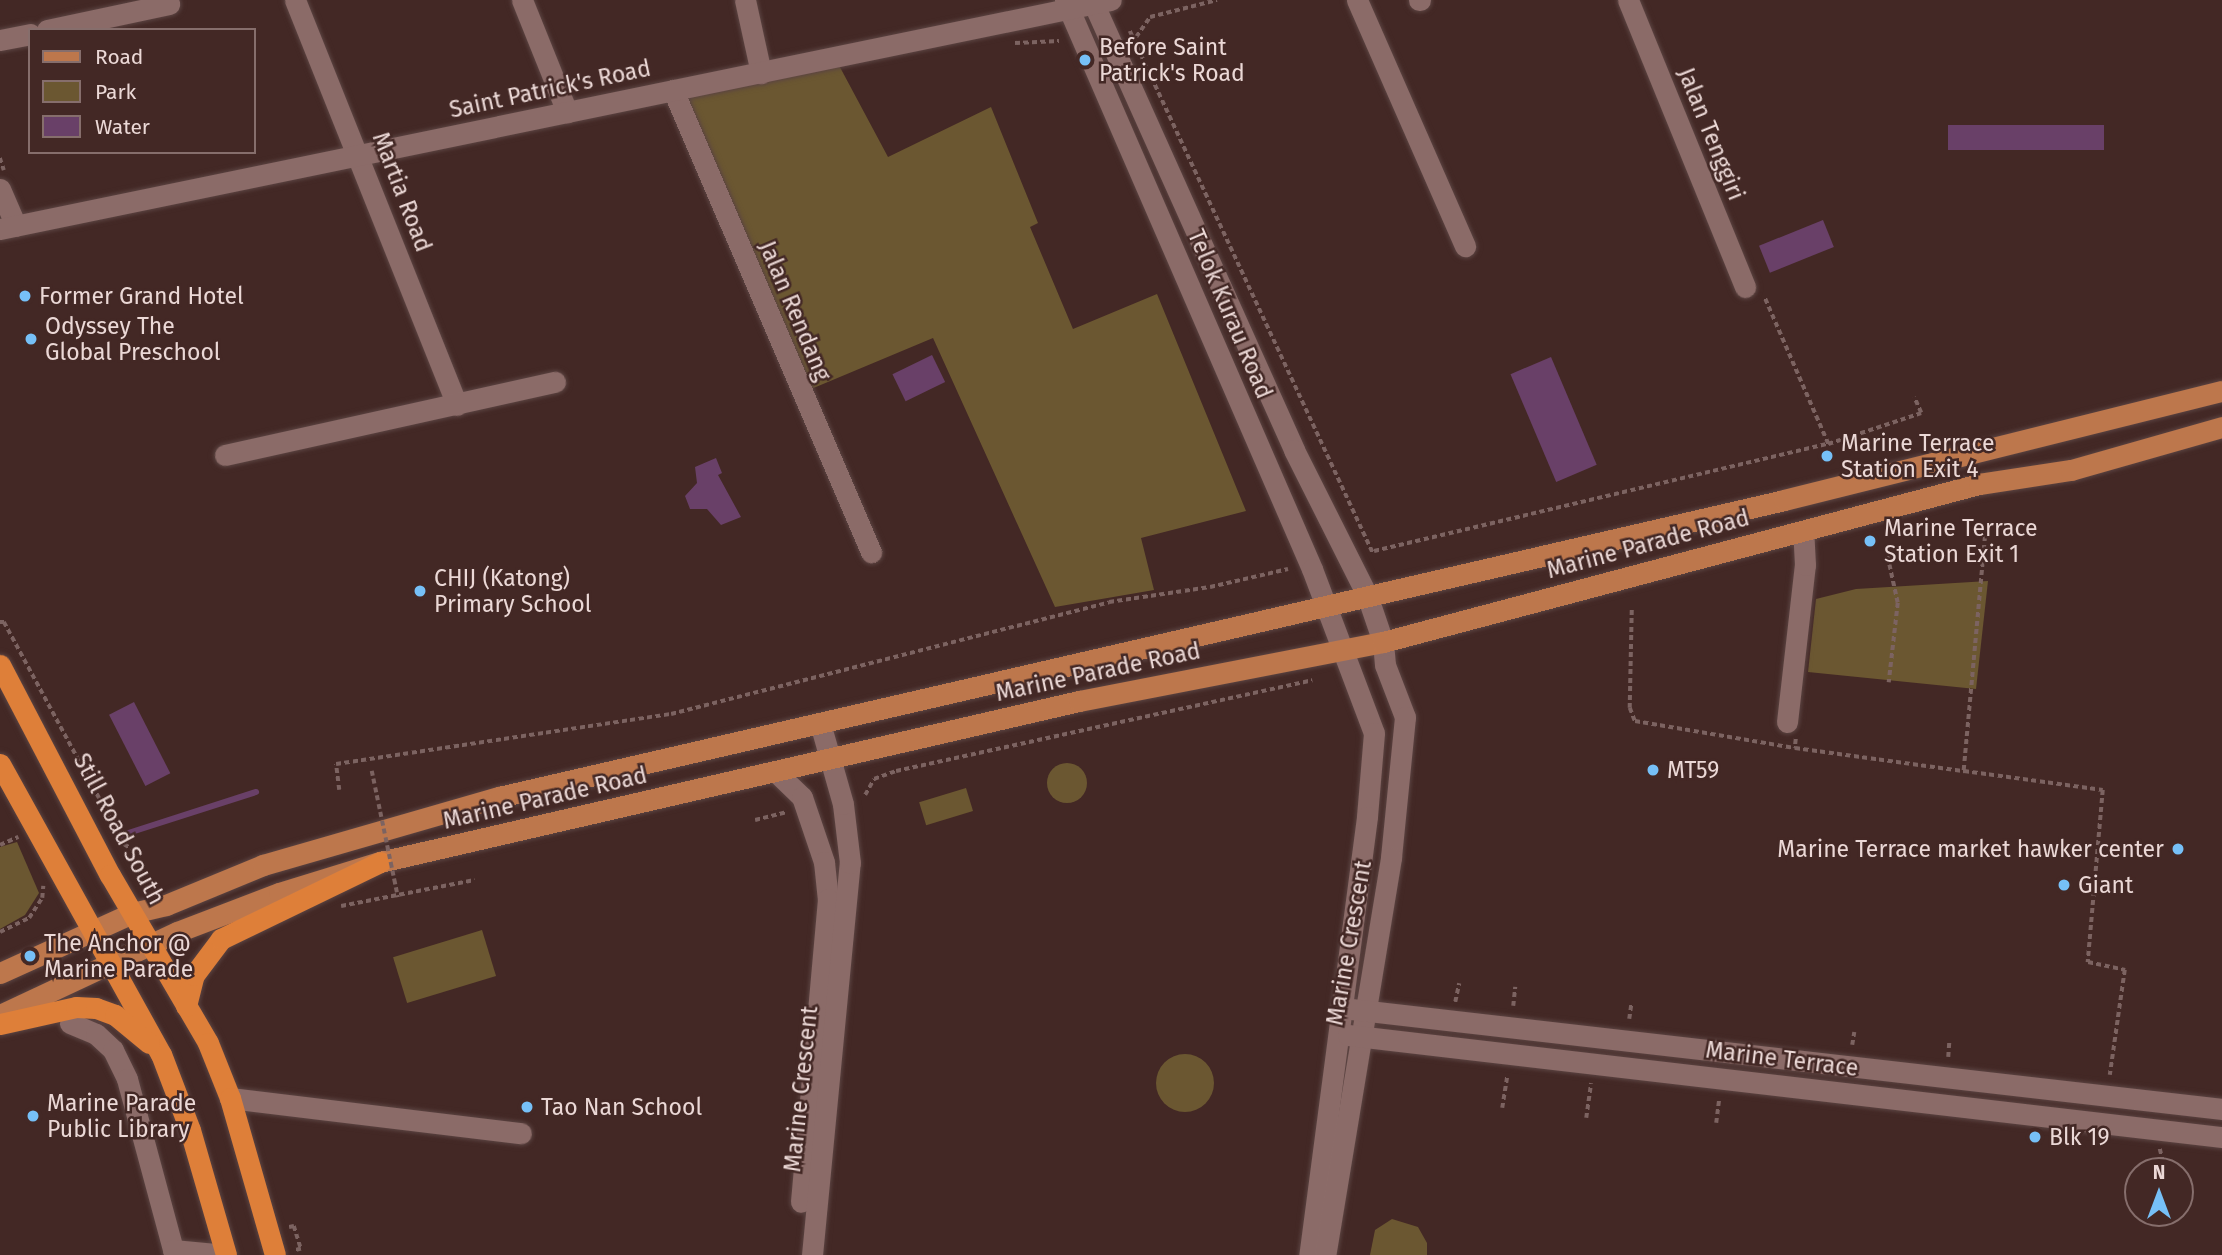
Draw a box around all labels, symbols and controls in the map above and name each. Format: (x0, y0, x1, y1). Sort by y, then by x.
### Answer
legend (28, 28, 256, 154)
place label: Before Saint Patrick's Road (1099, 33, 1245, 87)
text: Road (95, 44, 143, 70)
marker: Before Saint Patrick's Road (1077, 52, 1093, 68)
street label: Saint Patrick's Road (447, 54, 653, 124)
street label: Jalan Tenggiri (1672, 64, 1750, 204)
text: Park (95, 79, 136, 105)
text: Water (95, 114, 150, 140)
street label: Martia Road (367, 128, 437, 256)
street label: Telok Kurau Road (1182, 225, 1278, 403)
street label: Jalan Rendang (753, 237, 837, 385)
place label: Former Grand Hotel (39, 282, 244, 310)
marker: Former Grand Hotel (17, 288, 33, 304)
place label: Odyssey The Global Preschool (45, 312, 221, 366)
marker: Odyssey The Global Preschool (23, 331, 39, 347)
place label: Marine Terrace Station Exit 4 (1841, 429, 1995, 483)
marker: Marine Terrace Station Exit 4 (1819, 448, 1835, 464)
street label: Marine Parade Road (1544, 504, 1752, 584)
place label: Marine Terrace Station Exit 1 (1884, 514, 2038, 568)
marker: Marine Terrace Station Exit 1 (1862, 533, 1878, 549)
place label: CHIJ (Katong) Primary School (434, 564, 591, 618)
marker: CHIJ (Katong) Primary School (412, 583, 428, 599)
street label: Marine Parade Road (993, 637, 1203, 707)
street label: Still Road South (68, 749, 170, 909)
place label: MT59 (1667, 756, 1719, 784)
street label: Marine Parade Road (440, 761, 650, 835)
marker: MT59 (1645, 762, 1661, 778)
place label: Marine Terrace market hawker center (1777, 835, 2164, 863)
marker: Marine Terrace market hawker center (2170, 841, 2186, 857)
street label: Marine Crescent (1321, 859, 1377, 1027)
place label: Giant (2078, 871, 2133, 899)
marker: Giant (2056, 877, 2072, 893)
place label: The Anchor @ Marine Parade (44, 929, 193, 983)
marker: The Anchor @ Marine Parade (22, 948, 38, 964)
street label: Marine Crescent (779, 1005, 823, 1173)
street label: Marine Terrace (1704, 1036, 1860, 1082)
place label: Marine Parade Public Library (47, 1089, 196, 1143)
place label: Tao Nan School (541, 1093, 702, 1121)
marker: Tao Nan School (519, 1099, 535, 1115)
marker: Marine Parade Public Library (25, 1108, 41, 1124)
place label: Blk 19 (2049, 1123, 2110, 1151)
marker: Blk 19 (2027, 1129, 2043, 1145)
north arrow (2124, 1157, 2194, 1227)
text: N (2153, 1161, 2165, 1184)

